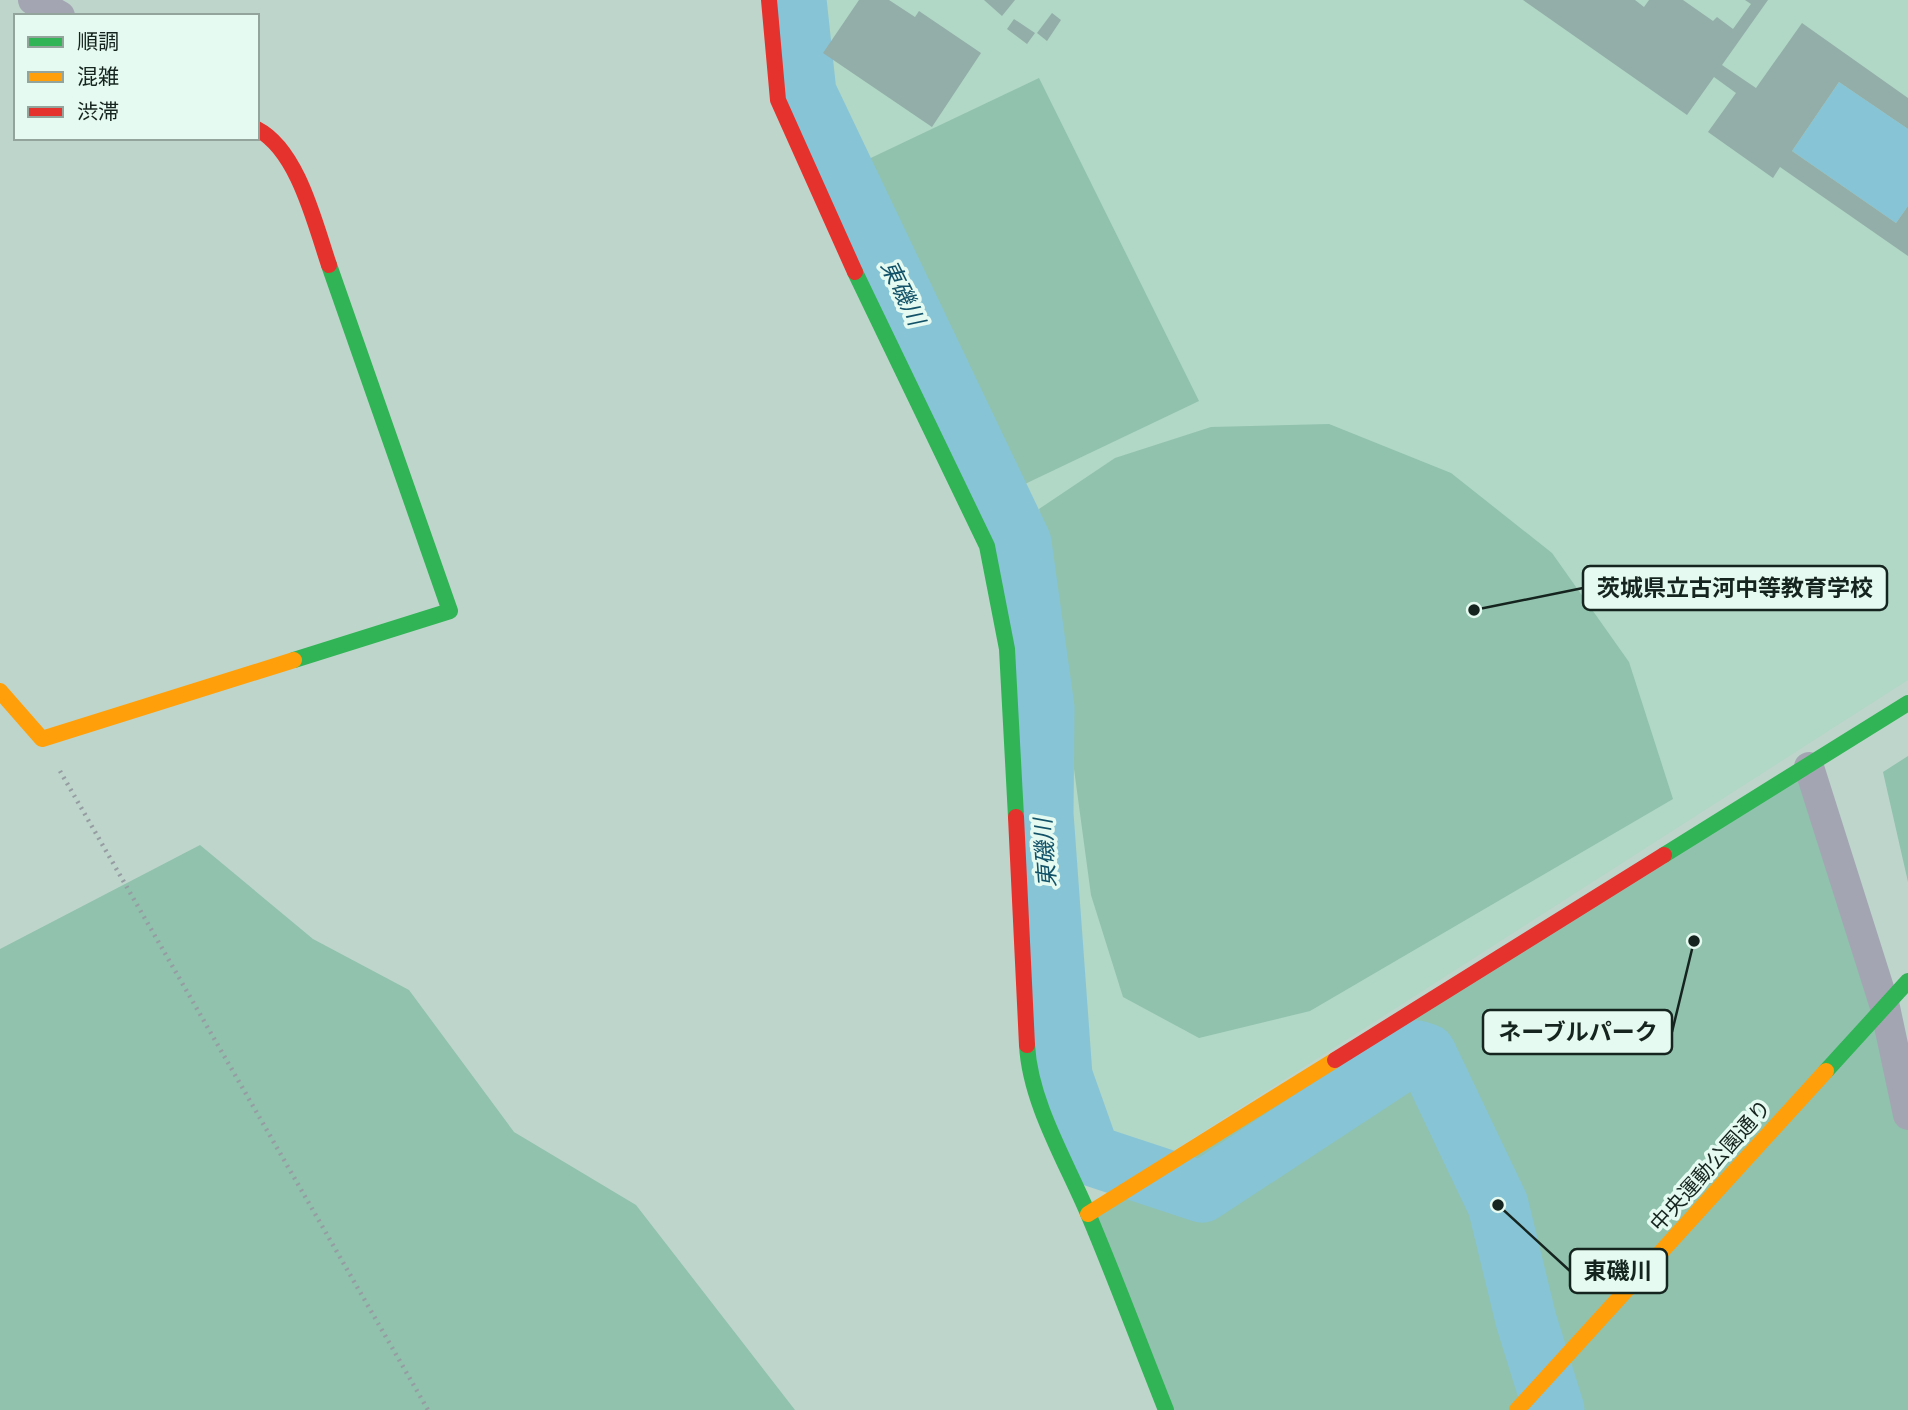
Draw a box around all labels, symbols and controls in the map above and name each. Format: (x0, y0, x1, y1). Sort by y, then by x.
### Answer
legend (14, 14, 259, 140)
text: 順調 (77, 30, 119, 55)
text: 混雑 (77, 65, 119, 90)
text: 渋滞 (77, 100, 119, 125)
water label: 東磯川 (874, 256, 931, 333)
callout: 茨城県立古河中等教育学校 (1583, 566, 1887, 610)
text: 茨城県立古河中等教育学校 (1597, 575, 1873, 603)
water label: 東磯川 (1029, 815, 1062, 888)
callout: ネーブルパーク (1483, 1010, 1672, 1054)
text: ネーブルパーク (1498, 1019, 1658, 1047)
street label: 中央運動公園通り (1646, 1095, 1776, 1237)
callout: 東磯川 (1570, 1249, 1667, 1293)
text: 東磯川 (1584, 1258, 1653, 1286)

